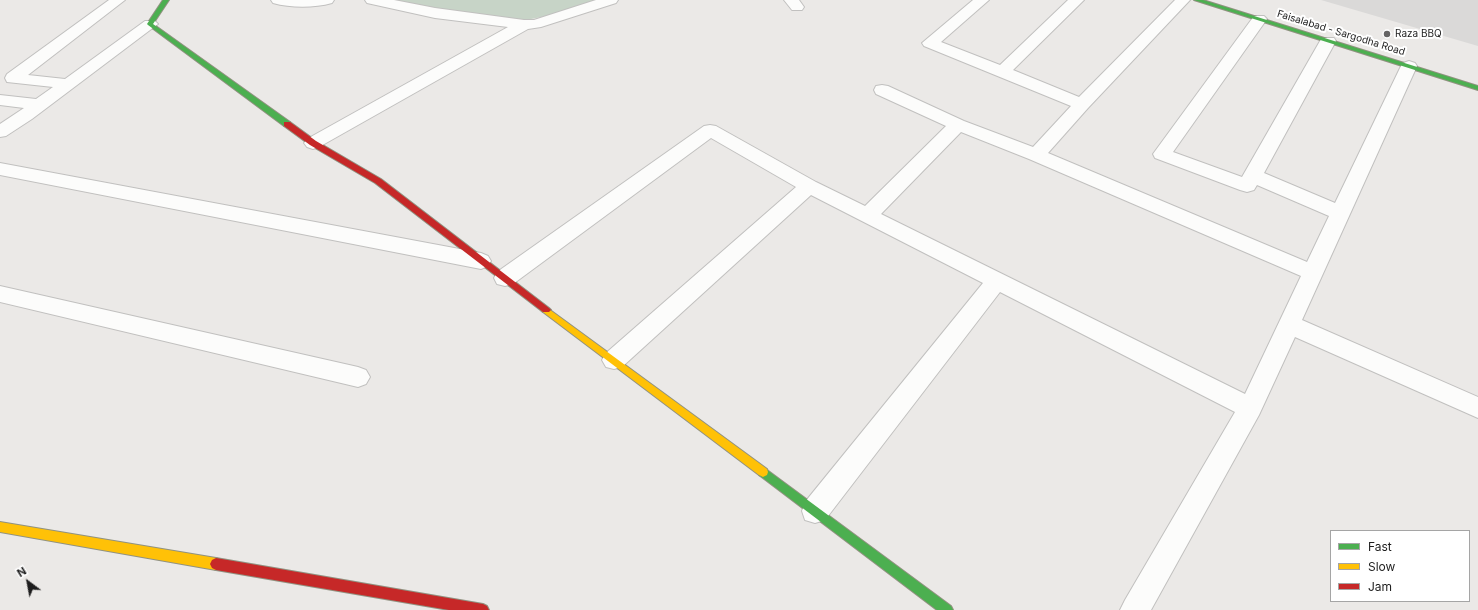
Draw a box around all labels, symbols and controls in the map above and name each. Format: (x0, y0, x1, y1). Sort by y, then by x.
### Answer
street label: Faisalabad - Sargodha Road (1276, 8, 1406, 58)
place label: Raza BBQ (1395, 28, 1442, 40)
marker: Raza BBQ (1382, 29, 1392, 39)
legend (1330, 530, 1470, 602)
text: Fast (1368, 539, 1392, 554)
text: Slow (1368, 559, 1395, 574)
north arrow (8, 562, 48, 602)
text: N (14, 564, 29, 580)
text: Jam (1368, 579, 1392, 594)

